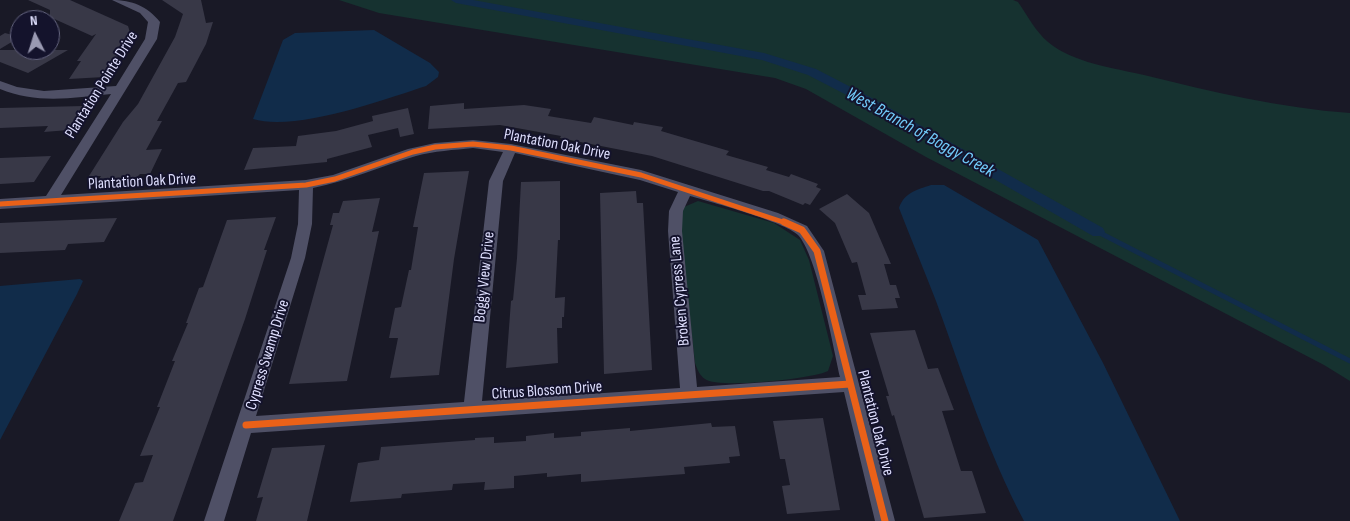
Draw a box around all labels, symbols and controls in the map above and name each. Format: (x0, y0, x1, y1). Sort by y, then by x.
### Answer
north arrow (10, 10, 60, 60)
text: N (29, 12, 38, 29)
street label: Plantation Pointe Drive (61, 28, 143, 142)
water label: West Branch of Boggy Creek (842, 83, 998, 183)
street label: Plantation Oak Drive (502, 125, 612, 165)
street label: Plantation Oak Drive (87, 170, 197, 194)
street label: Boggy View Drive (471, 231, 499, 323)
street label: Broken Cypress Lane (666, 235, 694, 347)
street label: Cypress Swamp Drive (242, 298, 294, 412)
street label: Plantation Oak Drive (853, 368, 897, 478)
street label: Citrus Blossom Drive (491, 378, 603, 404)

